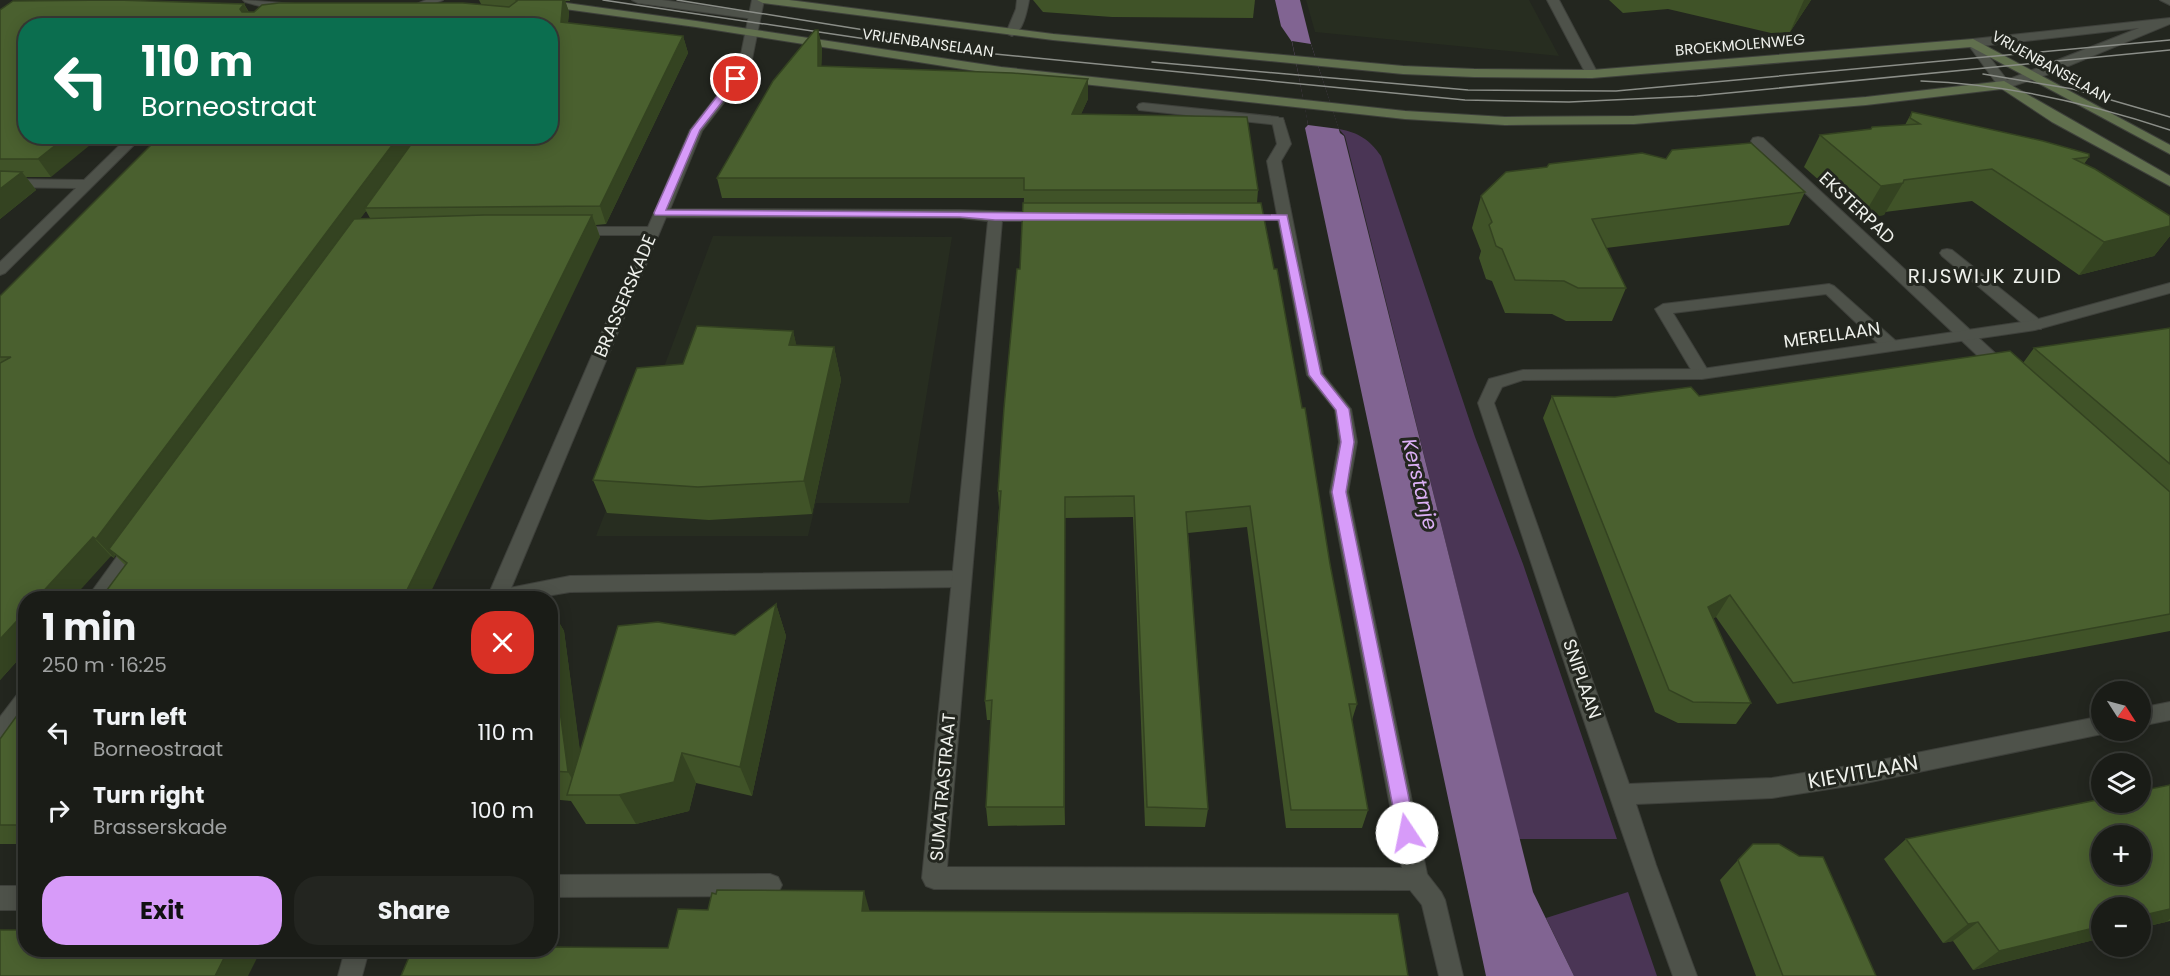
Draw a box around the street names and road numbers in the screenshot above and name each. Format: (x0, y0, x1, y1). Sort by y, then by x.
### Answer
street label: VRIJENBANSELAAN (861, 23, 995, 62)
street label: VRIJENBANSELAAN (1988, 25, 2114, 108)
street label: BROEKMOLENWEG (1674, 28, 1806, 61)
street label: EKSTERPAD (1814, 166, 1901, 249)
street label: BRASSERSKADE (587, 231, 662, 361)
street label: MERELLAAN (1782, 315, 1882, 354)
street label: SNIPLAAN (1557, 636, 1608, 722)
street label: SUMATRASTRAAT (924, 712, 961, 862)
street label: KIEVITLAAN (1806, 748, 1920, 795)

